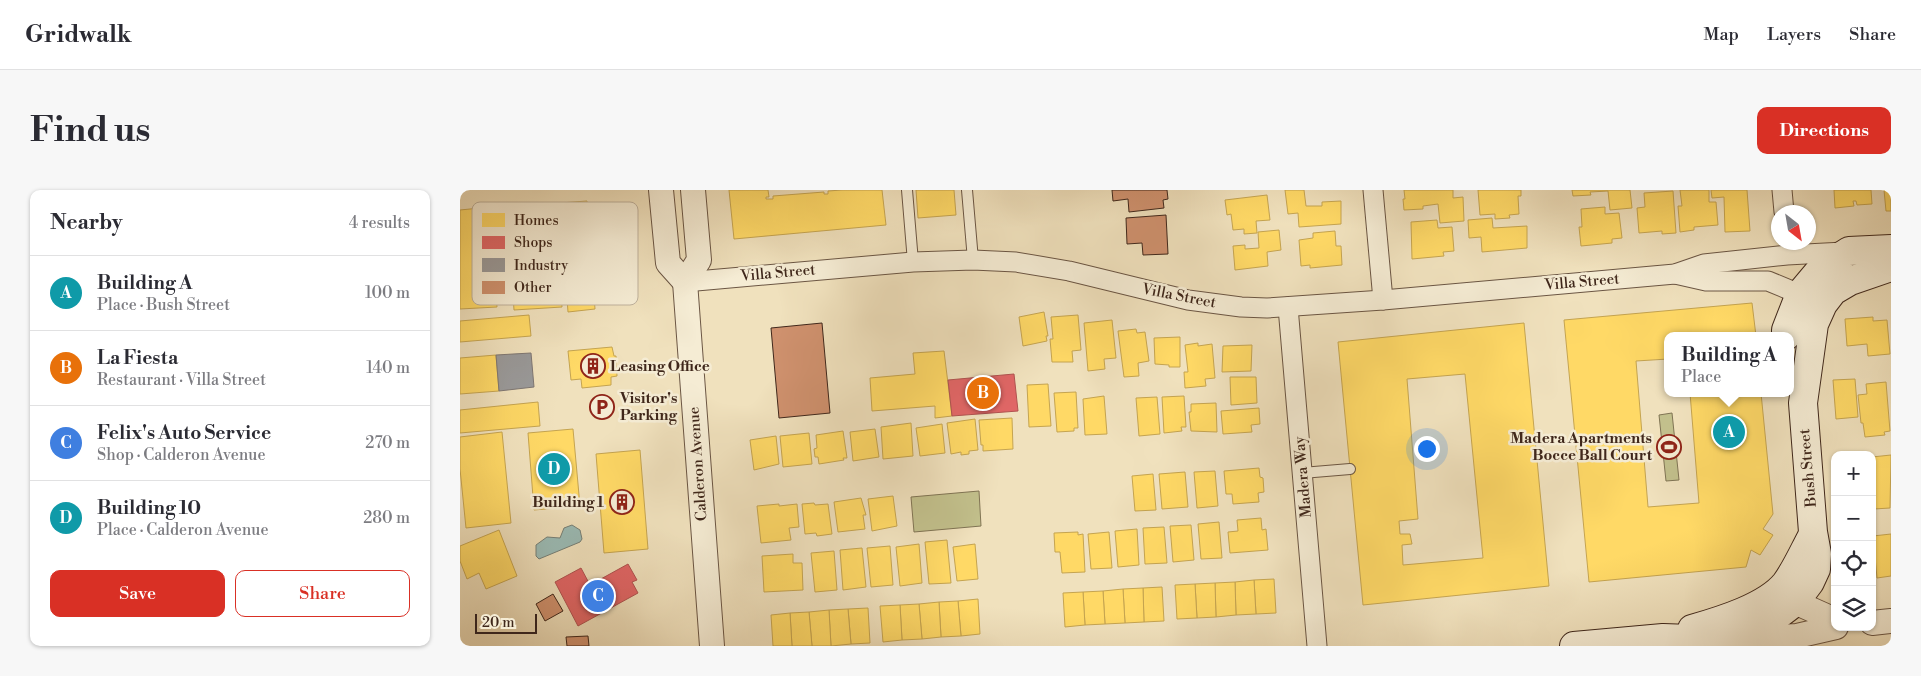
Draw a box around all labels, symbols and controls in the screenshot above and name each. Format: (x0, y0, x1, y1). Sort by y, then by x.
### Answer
text: Gridwalk (25, 20, 132, 50)
text: Map (1704, 23, 1739, 46)
text: Layers (1767, 23, 1821, 46)
text: Share (1849, 23, 1896, 46)
button: Directions (1757, 107, 1891, 154)
text: Find us (30, 109, 150, 152)
legend (472, 202, 638, 305)
north arrow (1771, 205, 1816, 250)
text: Nearby (50, 210, 123, 236)
text: Homes (514, 212, 559, 230)
text: 4 results (349, 213, 410, 233)
text: Shops (514, 234, 552, 252)
text: Industry (514, 257, 568, 275)
street label: Villa Street (739, 260, 817, 286)
street label: Villa Street (1543, 269, 1621, 295)
text: Building A (97, 271, 192, 295)
text: Other (514, 279, 552, 297)
street label: Villa Street (1139, 279, 1218, 313)
text: A (60, 283, 72, 303)
text: 100 m (365, 283, 410, 303)
text: Place · Bush Street (97, 295, 230, 315)
popup (1664, 332, 1794, 397)
text: Building A (1681, 343, 1777, 367)
text: La Fiesta (97, 346, 178, 370)
building icon: Leasing Office (580, 353, 606, 379)
place label: Leasing Office (610, 357, 710, 376)
text: B (60, 358, 72, 378)
text: 140 m (366, 358, 410, 378)
text: Place (1681, 367, 1721, 387)
text: Restaurant · Villa Street (97, 370, 266, 390)
pin: B (967, 374, 999, 412)
place label: Visitor's Parking (619, 389, 678, 425)
parking icon: Visitor's Parking (589, 394, 615, 420)
street label: Calderon Avenue (685, 406, 711, 522)
pin: A (1713, 413, 1745, 451)
text: Felix's Auto Service (97, 421, 271, 445)
street label: Bush Street (1795, 427, 1821, 509)
place label: Madera Apartments Bocce Ball Court (1510, 429, 1653, 465)
text: C (60, 433, 72, 453)
text: 270 m (365, 433, 410, 453)
sports icon: Madera Apartments Bocce Ball Court (1656, 434, 1682, 460)
street label: Madera Way (1290, 435, 1316, 518)
your location (1414, 436, 1440, 462)
text: Shop · Calderon Avenue (97, 445, 265, 465)
pin: D (538, 450, 570, 488)
map controls (1831, 451, 1876, 631)
button: + (1831, 451, 1876, 496)
building icon: Building 1 (609, 489, 635, 515)
place label: Building 1 (532, 493, 605, 512)
text: Building 10 (97, 496, 201, 520)
button: − (1831, 496, 1876, 541)
text: D (60, 508, 72, 528)
text: 280 m (363, 508, 410, 528)
text: Place · Calderon Avenue (97, 520, 268, 540)
button: locate (1831, 541, 1876, 586)
button: Save (50, 570, 225, 617)
button: Share (235, 570, 410, 617)
pin: C (582, 577, 614, 615)
button: layers (1831, 586, 1876, 631)
scale bar (475, 611, 538, 634)
text: 20 m (482, 614, 514, 632)

